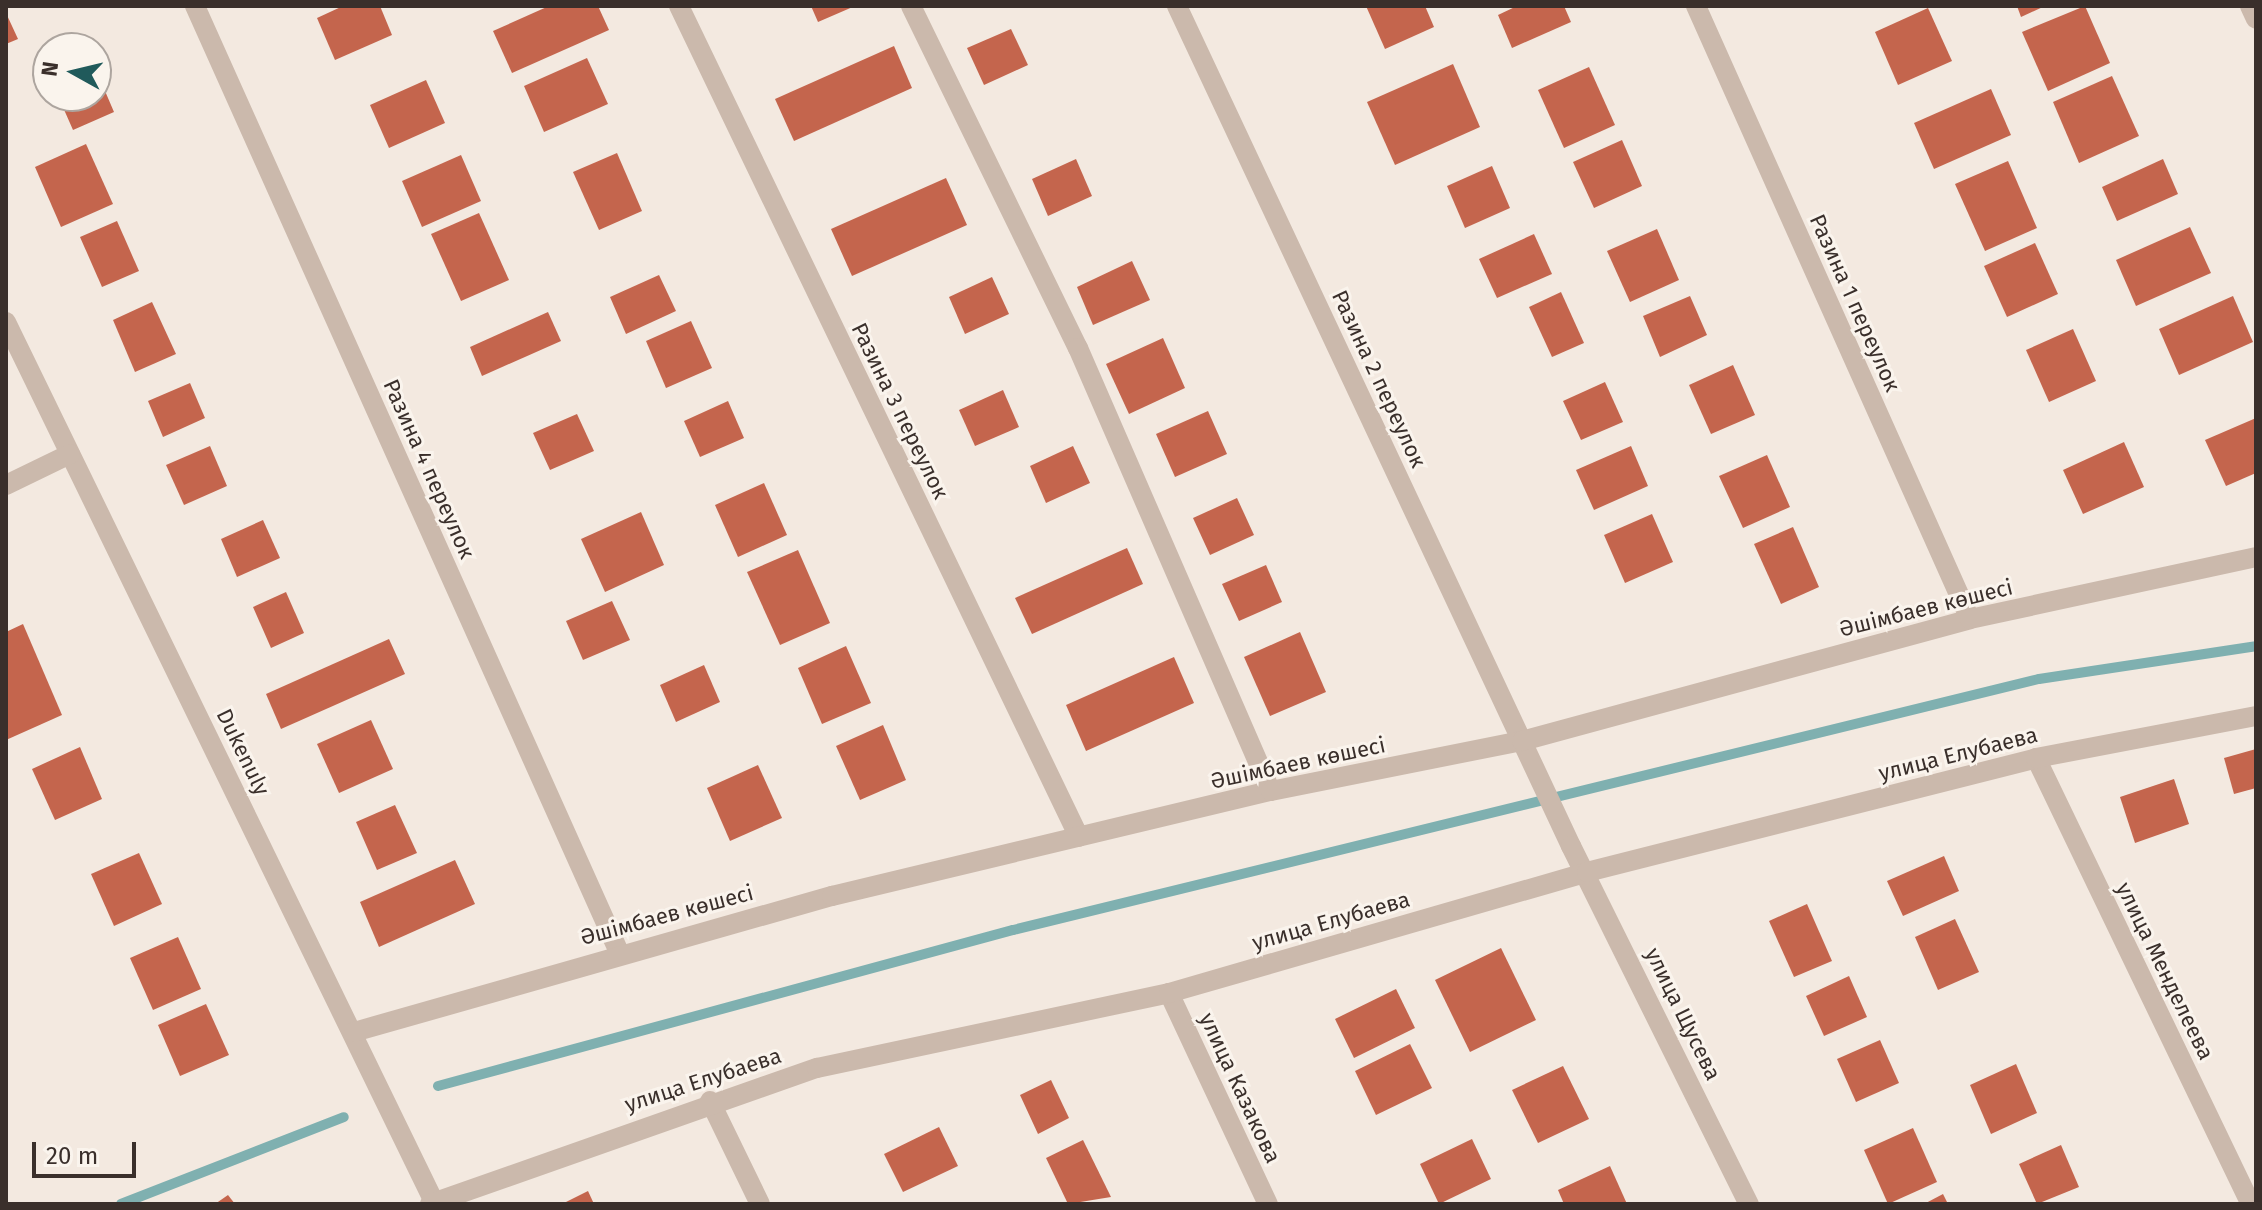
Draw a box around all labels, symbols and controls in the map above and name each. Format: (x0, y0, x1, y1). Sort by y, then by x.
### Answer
north arrow (32, 32, 112, 112)
text: N (35, 60, 64, 78)
street label: Разина 1 переулок (1804, 210, 1906, 396)
street label: Разина 2 переулок (1326, 286, 1432, 472)
street label: Разина 3 переулок (846, 319, 954, 503)
street label: Разина 4 переулок (378, 375, 480, 563)
street label: Әшімбаев көшесі (1837, 574, 2015, 642)
street label: Dukenuly (211, 705, 275, 799)
street label: улица Елубаева (1876, 721, 2040, 787)
street label: Әшімбаев көшесі (1208, 732, 1388, 794)
street label: улица Менделеева (2111, 878, 2219, 1064)
street label: Әшімбаев көшесі (578, 879, 756, 951)
street label: улица Елубаева (1249, 886, 1413, 956)
street label: улица Щусева (1640, 943, 1726, 1085)
street label: улица Казакова (1194, 1009, 1286, 1167)
street label: улица Елубаева (621, 1042, 785, 1118)
scale bar (36, 1126, 140, 1176)
text: 20 m (46, 1142, 98, 1170)

